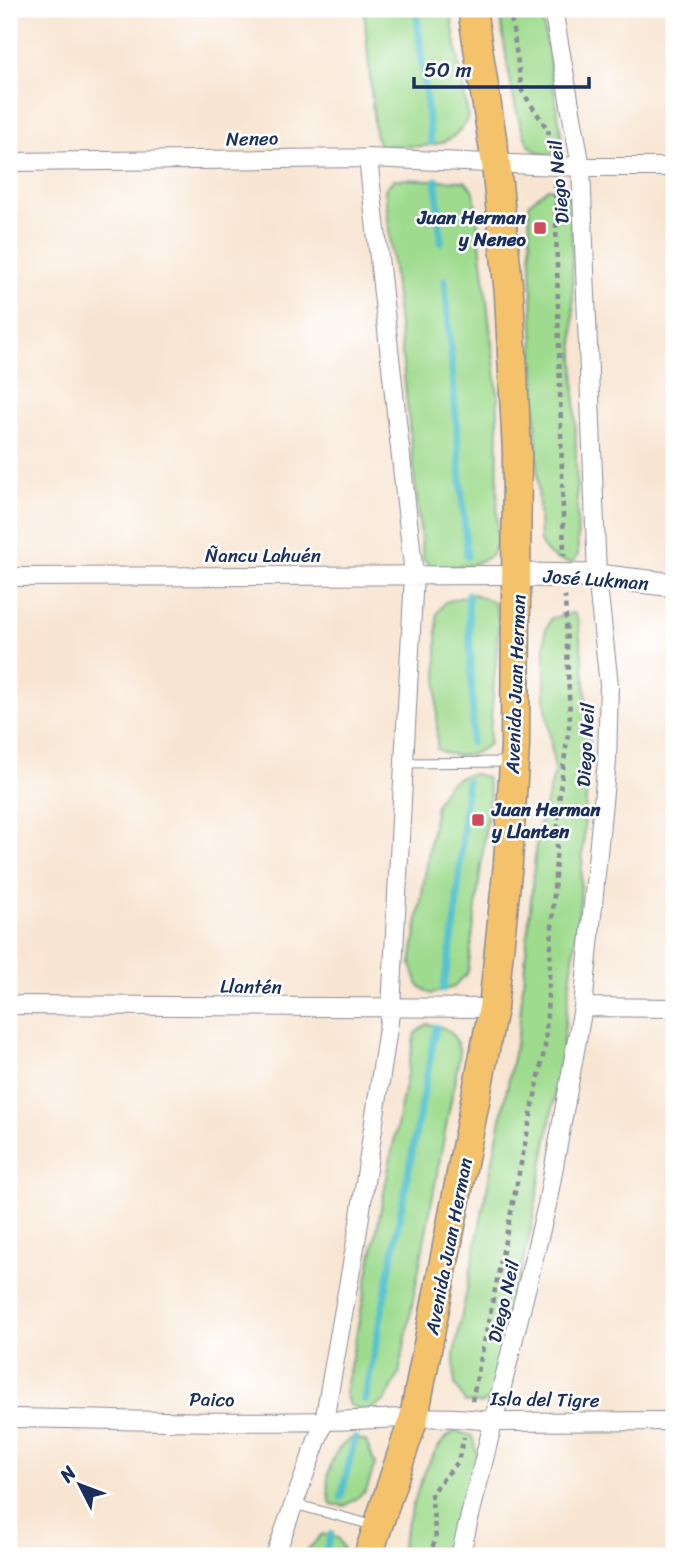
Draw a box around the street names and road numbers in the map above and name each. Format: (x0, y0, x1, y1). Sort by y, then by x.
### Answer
street label: Neneo (226, 122, 278, 155)
street label: Diego Neil (538, 138, 579, 225)
street label: Ñancu Lahuén (205, 539, 321, 572)
street label: José Lukman (541, 559, 650, 600)
street label: Avenida Juan Herman (496, 594, 535, 775)
street label: Diego Neil (567, 702, 604, 788)
street label: Llantén (220, 969, 282, 1004)
street label: Avenida Juan Herman (415, 1155, 482, 1338)
street label: Diego Neil (478, 1256, 529, 1346)
street label: Isla del Tigre (489, 1382, 600, 1417)
street label: Paico (189, 1383, 235, 1416)

